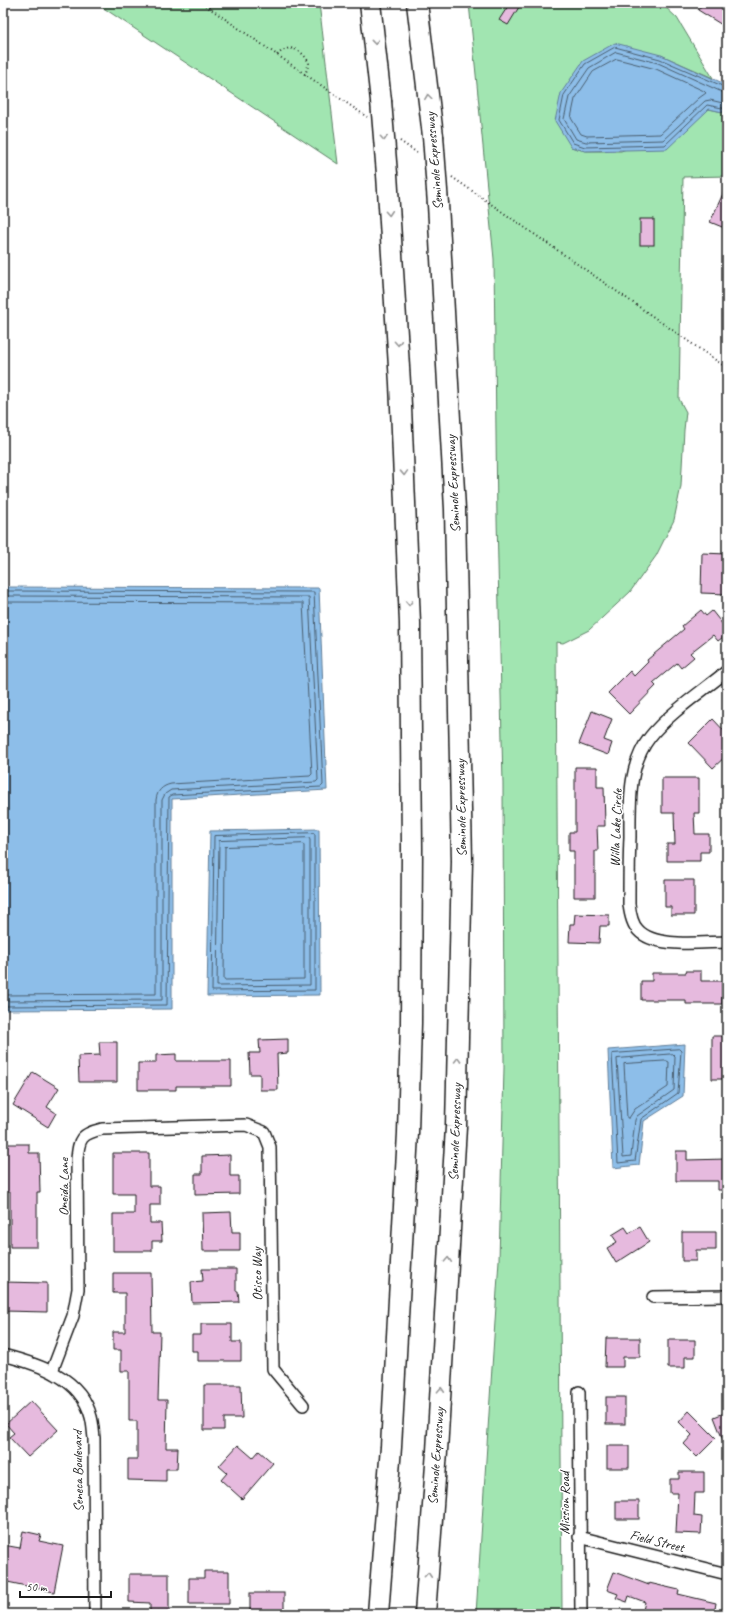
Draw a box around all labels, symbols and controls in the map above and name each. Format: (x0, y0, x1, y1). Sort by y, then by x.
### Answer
one-way arrow (370, 39, 379, 45)
one-way arrow (424, 94, 433, 100)
street label: Seminole Expressway (421, 110, 447, 210)
one-way arrow (380, 135, 389, 141)
one-way arrow (385, 210, 394, 216)
one-way arrow (393, 340, 402, 346)
street label: Seminole Expressway (442, 434, 464, 533)
one-way arrow (399, 470, 408, 476)
one-way arrow (405, 600, 413, 606)
street label: Seminole Expressway (452, 758, 470, 857)
street label: Willa Lake Circle (606, 787, 626, 867)
one-way arrow (453, 1057, 462, 1063)
street label: Seminole Expressway (445, 1082, 465, 1181)
street label: Oneida Lane (55, 1157, 72, 1216)
street label: Otisco Way (248, 1246, 266, 1301)
one-way arrow (444, 1257, 453, 1263)
one-way arrow (436, 1387, 445, 1393)
street label: Seminole Expressway (424, 1405, 448, 1505)
street label: Seneca Boulevard (69, 1428, 87, 1512)
street label: Mission Road (556, 1469, 573, 1535)
street label: Field Street (628, 1526, 687, 1556)
one-way arrow (423, 1572, 432, 1578)
scale bar (20, 1573, 111, 1599)
text: 50 m (26, 1579, 48, 1595)

